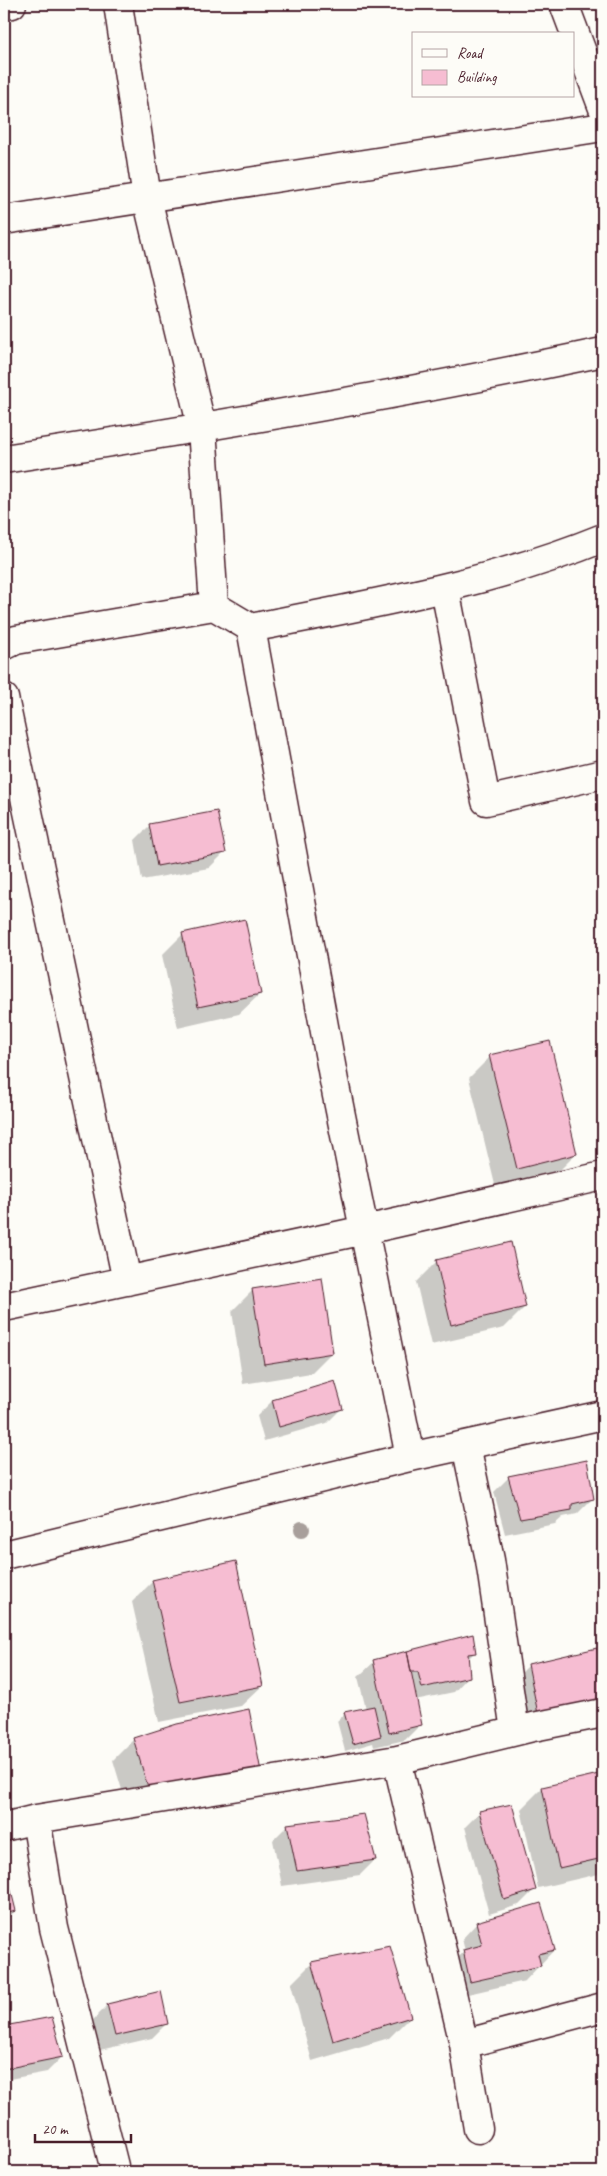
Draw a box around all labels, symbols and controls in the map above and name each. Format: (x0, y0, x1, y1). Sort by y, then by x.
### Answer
legend (412, 32, 574, 98)
text: Road (457, 44, 484, 63)
text: Building (457, 68, 497, 87)
scale bar (35, 2111, 131, 2143)
text: 20 m (42, 2120, 69, 2139)

